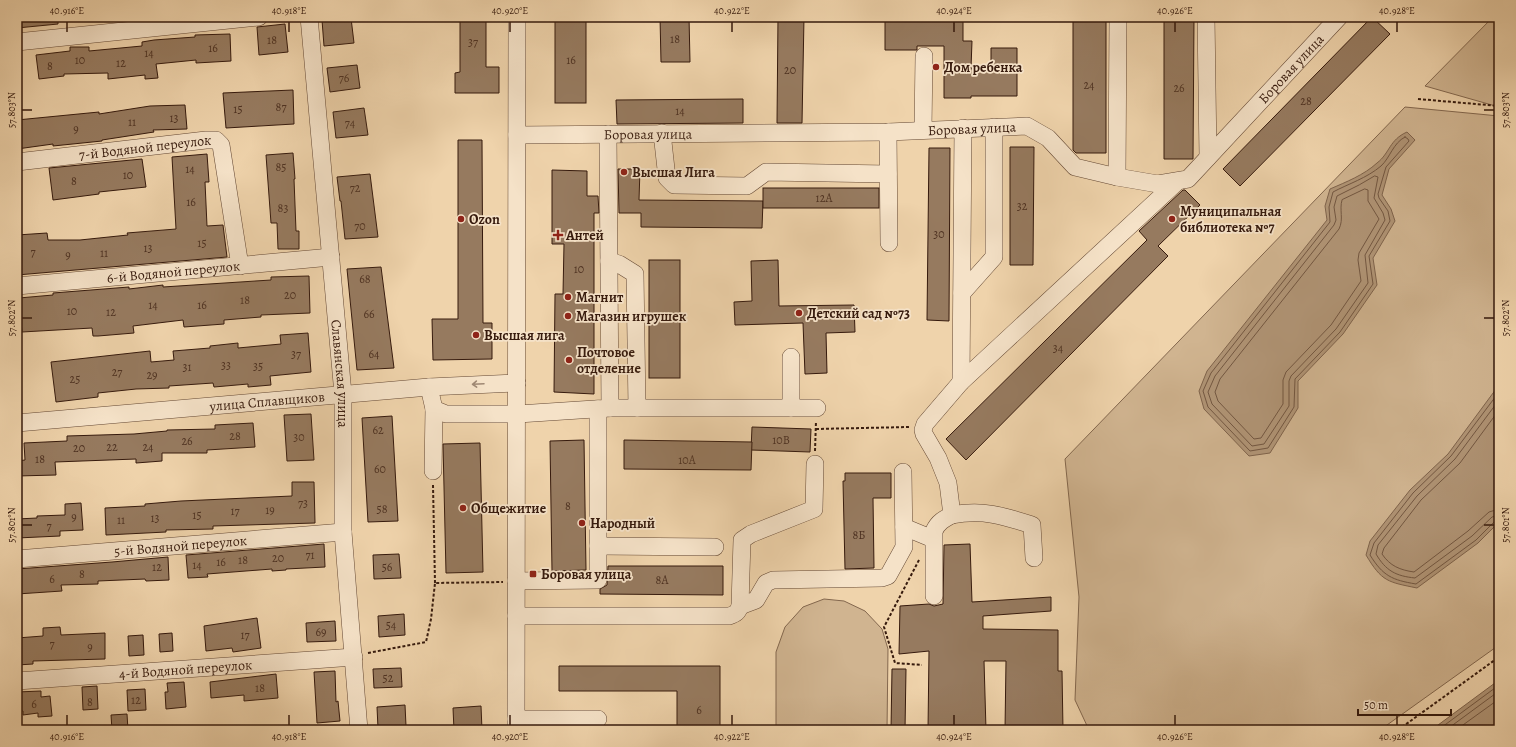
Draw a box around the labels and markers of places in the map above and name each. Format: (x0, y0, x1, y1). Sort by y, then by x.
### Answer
place label: Дом ребенка (944, 58, 1023, 77)
marker: Дом ребенка (931, 62, 941, 72)
place label: Высшая Лига (632, 163, 715, 182)
marker: Высшая Лига (619, 167, 629, 177)
place label: Муниципальная библиотека №7 (1180, 202, 1281, 237)
place label: Ozon (469, 210, 500, 229)
marker: Ozon (456, 214, 466, 224)
marker: Муниципальная библиотека №7 (1167, 214, 1177, 224)
place label: Антей (565, 226, 604, 245)
marker: Антей (553, 230, 563, 240)
place label: Магнит (576, 288, 624, 307)
marker: Магнит (563, 292, 573, 302)
place label: Детский сад №73 (807, 304, 910, 323)
place label: Магазин игрушек (576, 307, 687, 326)
marker: Детский сад №73 (794, 308, 804, 318)
marker: Магазин игрушек (563, 311, 573, 321)
place label: Высшая лига (484, 326, 565, 345)
marker: Высшая лига (471, 330, 481, 340)
place label: Почтовое отделение (577, 343, 641, 378)
marker: Почтовое отделение (564, 355, 574, 365)
place label: Общежитие (471, 499, 547, 518)
marker: Общежитие (458, 503, 468, 513)
place label: Народный (590, 514, 655, 533)
marker: Народный (577, 518, 587, 528)
place label: Боровая улица (541, 565, 632, 584)
marker: Боровая улица (528, 569, 538, 579)

